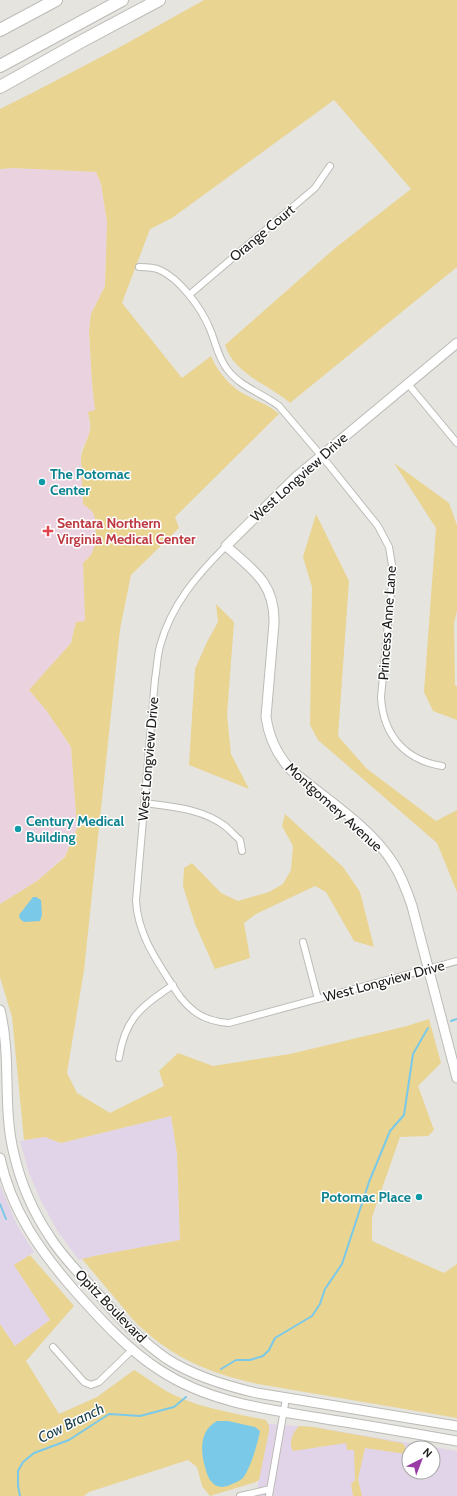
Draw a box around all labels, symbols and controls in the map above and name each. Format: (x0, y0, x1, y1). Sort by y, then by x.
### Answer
street label: Orange Court (226, 200, 298, 265)
street label: West Longview Drive (247, 429, 351, 525)
place label: The Potomac Center (50, 465, 131, 499)
marker: The Potomac Center (37, 477, 47, 487)
place label: Sentara Northern Virginia Medical Center (57, 514, 196, 548)
marker: Sentara Northern Virginia Medical Center (42, 525, 54, 537)
street label: Princess Anne Lane (374, 565, 400, 681)
street label: West Longview Drive (134, 696, 162, 822)
street label: Montgomery Avenue (282, 759, 386, 855)
place label: Century Medical Building (26, 812, 124, 846)
marker: Century Medical Building (13, 824, 23, 834)
street label: West Longview Drive (321, 956, 447, 1006)
place label: Potomac Place (321, 1188, 411, 1206)
marker: Potomac Place (414, 1192, 424, 1202)
street label: Opitz Boulevard (71, 1266, 151, 1346)
water label: Cow Branch (35, 1399, 107, 1447)
north arrow (401, 1440, 441, 1480)
text: N (420, 1445, 435, 1460)

